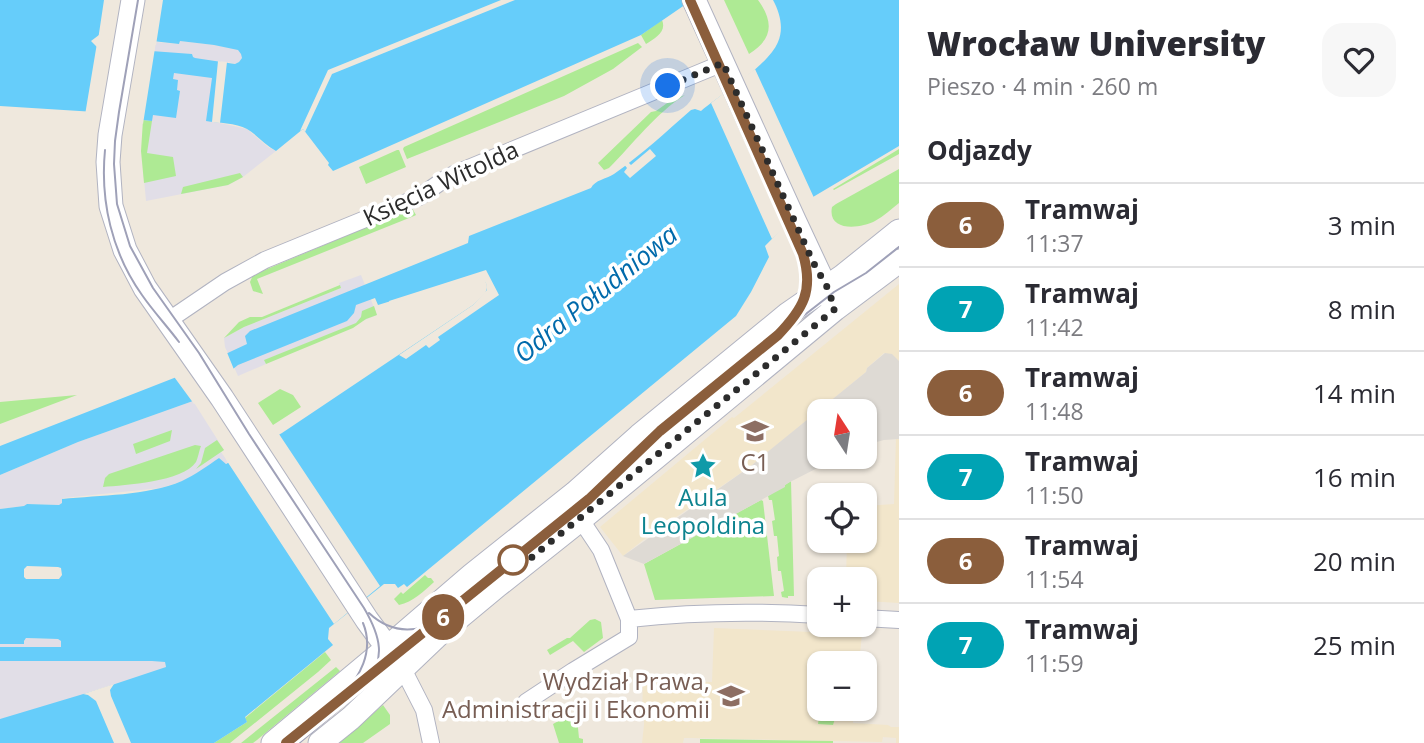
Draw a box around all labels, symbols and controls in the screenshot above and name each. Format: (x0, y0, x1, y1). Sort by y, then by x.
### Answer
text: Wrocław University (927, 21, 1265, 66)
button: heart (1322, 23, 1396, 97)
your location (650, 68, 685, 103)
text: Pieszo · 4 min · 260 m (927, 70, 1158, 102)
street label: Księcia Witolda (357, 132, 524, 233)
text: Odjazdy (927, 132, 1032, 168)
text: Tramwaj (1025, 191, 1139, 227)
text: 3 min (1328, 207, 1396, 243)
text: 6 (959, 208, 972, 241)
water label: Odra Południowa (506, 216, 685, 370)
text: 11:37 (1025, 227, 1084, 259)
text: Tramwaj (1025, 275, 1139, 311)
text: 8 min (1328, 291, 1396, 327)
text: 7 (959, 292, 972, 325)
text: 11:42 (1025, 311, 1084, 343)
text: Tramwaj (1025, 359, 1139, 395)
text: 14 min (1313, 375, 1396, 411)
text: 6 (959, 376, 972, 409)
text: 11:48 (1025, 395, 1084, 427)
north arrow (807, 399, 877, 469)
map controls (807, 399, 877, 721)
school or university icon: C1 (740, 416, 770, 446)
text: Tramwaj (1025, 443, 1139, 479)
place label: C1 (741, 445, 769, 478)
place icon: Aula Leopoldina (688, 451, 718, 481)
text: 16 min (1313, 459, 1396, 495)
text: 7 (959, 460, 972, 493)
text: 11:50 (1025, 479, 1084, 511)
place label: Aula Leopoldina (641, 480, 765, 541)
button: locate (807, 483, 877, 553)
text: Tramwaj (1025, 527, 1139, 563)
text: 20 min (1313, 543, 1396, 579)
text: 6 (959, 544, 972, 577)
unlabelled marker (498, 545, 528, 575)
text: 11:54 (1025, 563, 1084, 595)
button: + (807, 567, 877, 637)
line badge: 6 (420, 594, 466, 640)
text: 6 (436, 600, 450, 633)
text: Tramwaj (1025, 611, 1139, 647)
text: 25 min (1313, 627, 1396, 663)
text: 7 (959, 628, 972, 661)
text: 11:59 (1025, 647, 1084, 679)
button: − (807, 651, 877, 721)
place label: Wydział Prawa, Administracji i Ekonomii (442, 664, 710, 725)
school or university icon: Wydział Prawa, Administracji i Ekonomii (716, 681, 746, 711)

